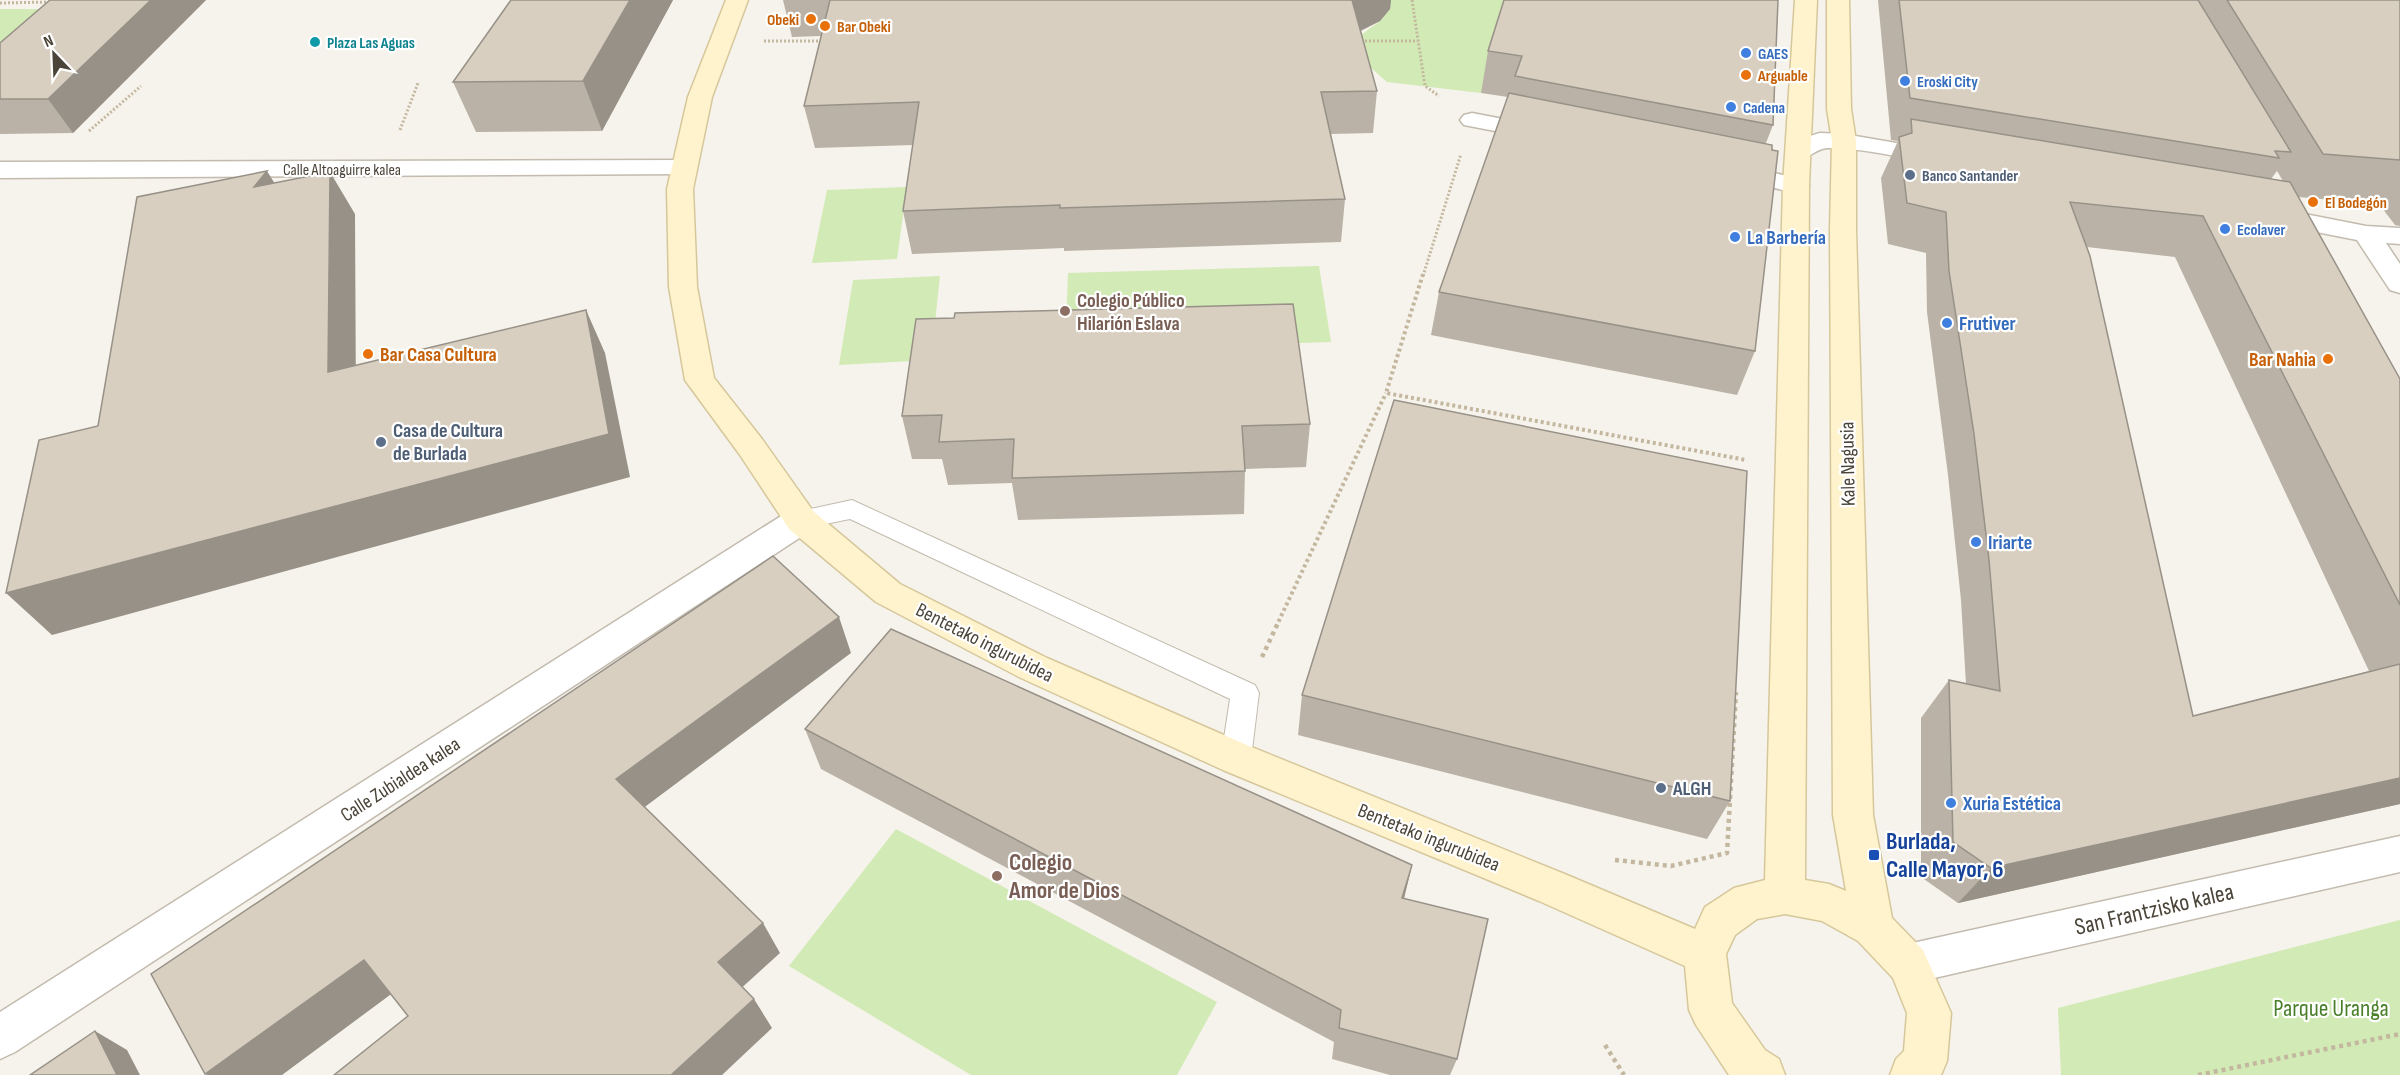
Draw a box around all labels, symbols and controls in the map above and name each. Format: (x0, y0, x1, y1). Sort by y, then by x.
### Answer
place label: Obeki (767, 11, 799, 30)
marker: Obeki (804, 12, 818, 26)
place label: Bar Obeki (837, 18, 891, 37)
marker: Bar Obeki (818, 19, 832, 33)
north arrow (24, 24, 84, 84)
text: N (41, 31, 56, 52)
place label: Plaza Las Aguas (327, 34, 415, 53)
marker: Plaza Las Aguas (308, 35, 322, 49)
place label: GAES (1758, 45, 1788, 64)
marker: GAES (1739, 46, 1753, 60)
place label: Arguable (1757, 67, 1808, 86)
marker: Arguable (1739, 68, 1753, 82)
place label: Eroski City (1917, 73, 1978, 92)
marker: Eroski City (1898, 74, 1912, 88)
place label: Cadena (1743, 99, 1785, 118)
marker: Cadena (1724, 100, 1738, 114)
street label: Calle Altoaguirre kalea (283, 161, 401, 180)
place label: Banco Santander (1922, 167, 2018, 186)
marker: Banco Santander (1903, 168, 1917, 182)
place label: El Bodegón (2325, 194, 2387, 213)
marker: El Bodegón (2306, 195, 2320, 209)
place label: Ecolaver (2237, 221, 2286, 240)
marker: Ecolaver (2218, 222, 2232, 236)
place label: La Barbería (1747, 226, 1826, 250)
marker: La Barbería (1728, 230, 1742, 244)
place label: Colegio Público Hilarión Eslava (1077, 289, 1185, 336)
marker: Colegio Público Hilarión Eslava (1058, 304, 1072, 318)
place label: Frutiver (1959, 312, 2016, 336)
marker: Frutiver (1940, 316, 1954, 330)
place label: Bar Casa Cultura (380, 343, 497, 367)
marker: Bar Casa Cultura (361, 347, 375, 361)
place label: Bar Nahia (2249, 348, 2316, 372)
marker: Bar Nahia (2321, 352, 2335, 366)
place label: Casa de Cultura de Burlada (393, 419, 503, 466)
street label: Kale Nagusia (1835, 422, 1861, 506)
marker: Casa de Cultura de Burlada (374, 435, 388, 449)
place label: Iriarte (1988, 531, 2032, 555)
marker: Iriarte (1969, 535, 1983, 549)
street label: Bentetako ingurubidea (912, 598, 1057, 688)
street label: Calle Zubialdea kalea (336, 732, 465, 827)
place label: ALGH (1672, 777, 1711, 801)
marker: ALGH (1654, 781, 1668, 795)
place label: Xuria Estética (1962, 792, 2061, 816)
marker: Xuria Estética (1944, 796, 1958, 810)
street label: Bentetako ingurubidea (1354, 799, 1503, 877)
place label: Burlada, Calle Mayor, 6 (1886, 827, 2004, 884)
place label: Colegio Amor de Dios (1008, 848, 1120, 905)
marker: Burlada, Calle Mayor, 6 (1867, 848, 1881, 862)
marker: Colegio Amor de Dios (990, 869, 1004, 883)
street label: San Frantzisko kalea (2072, 877, 2236, 942)
park label: Parque Uranga (2273, 994, 2389, 1023)

